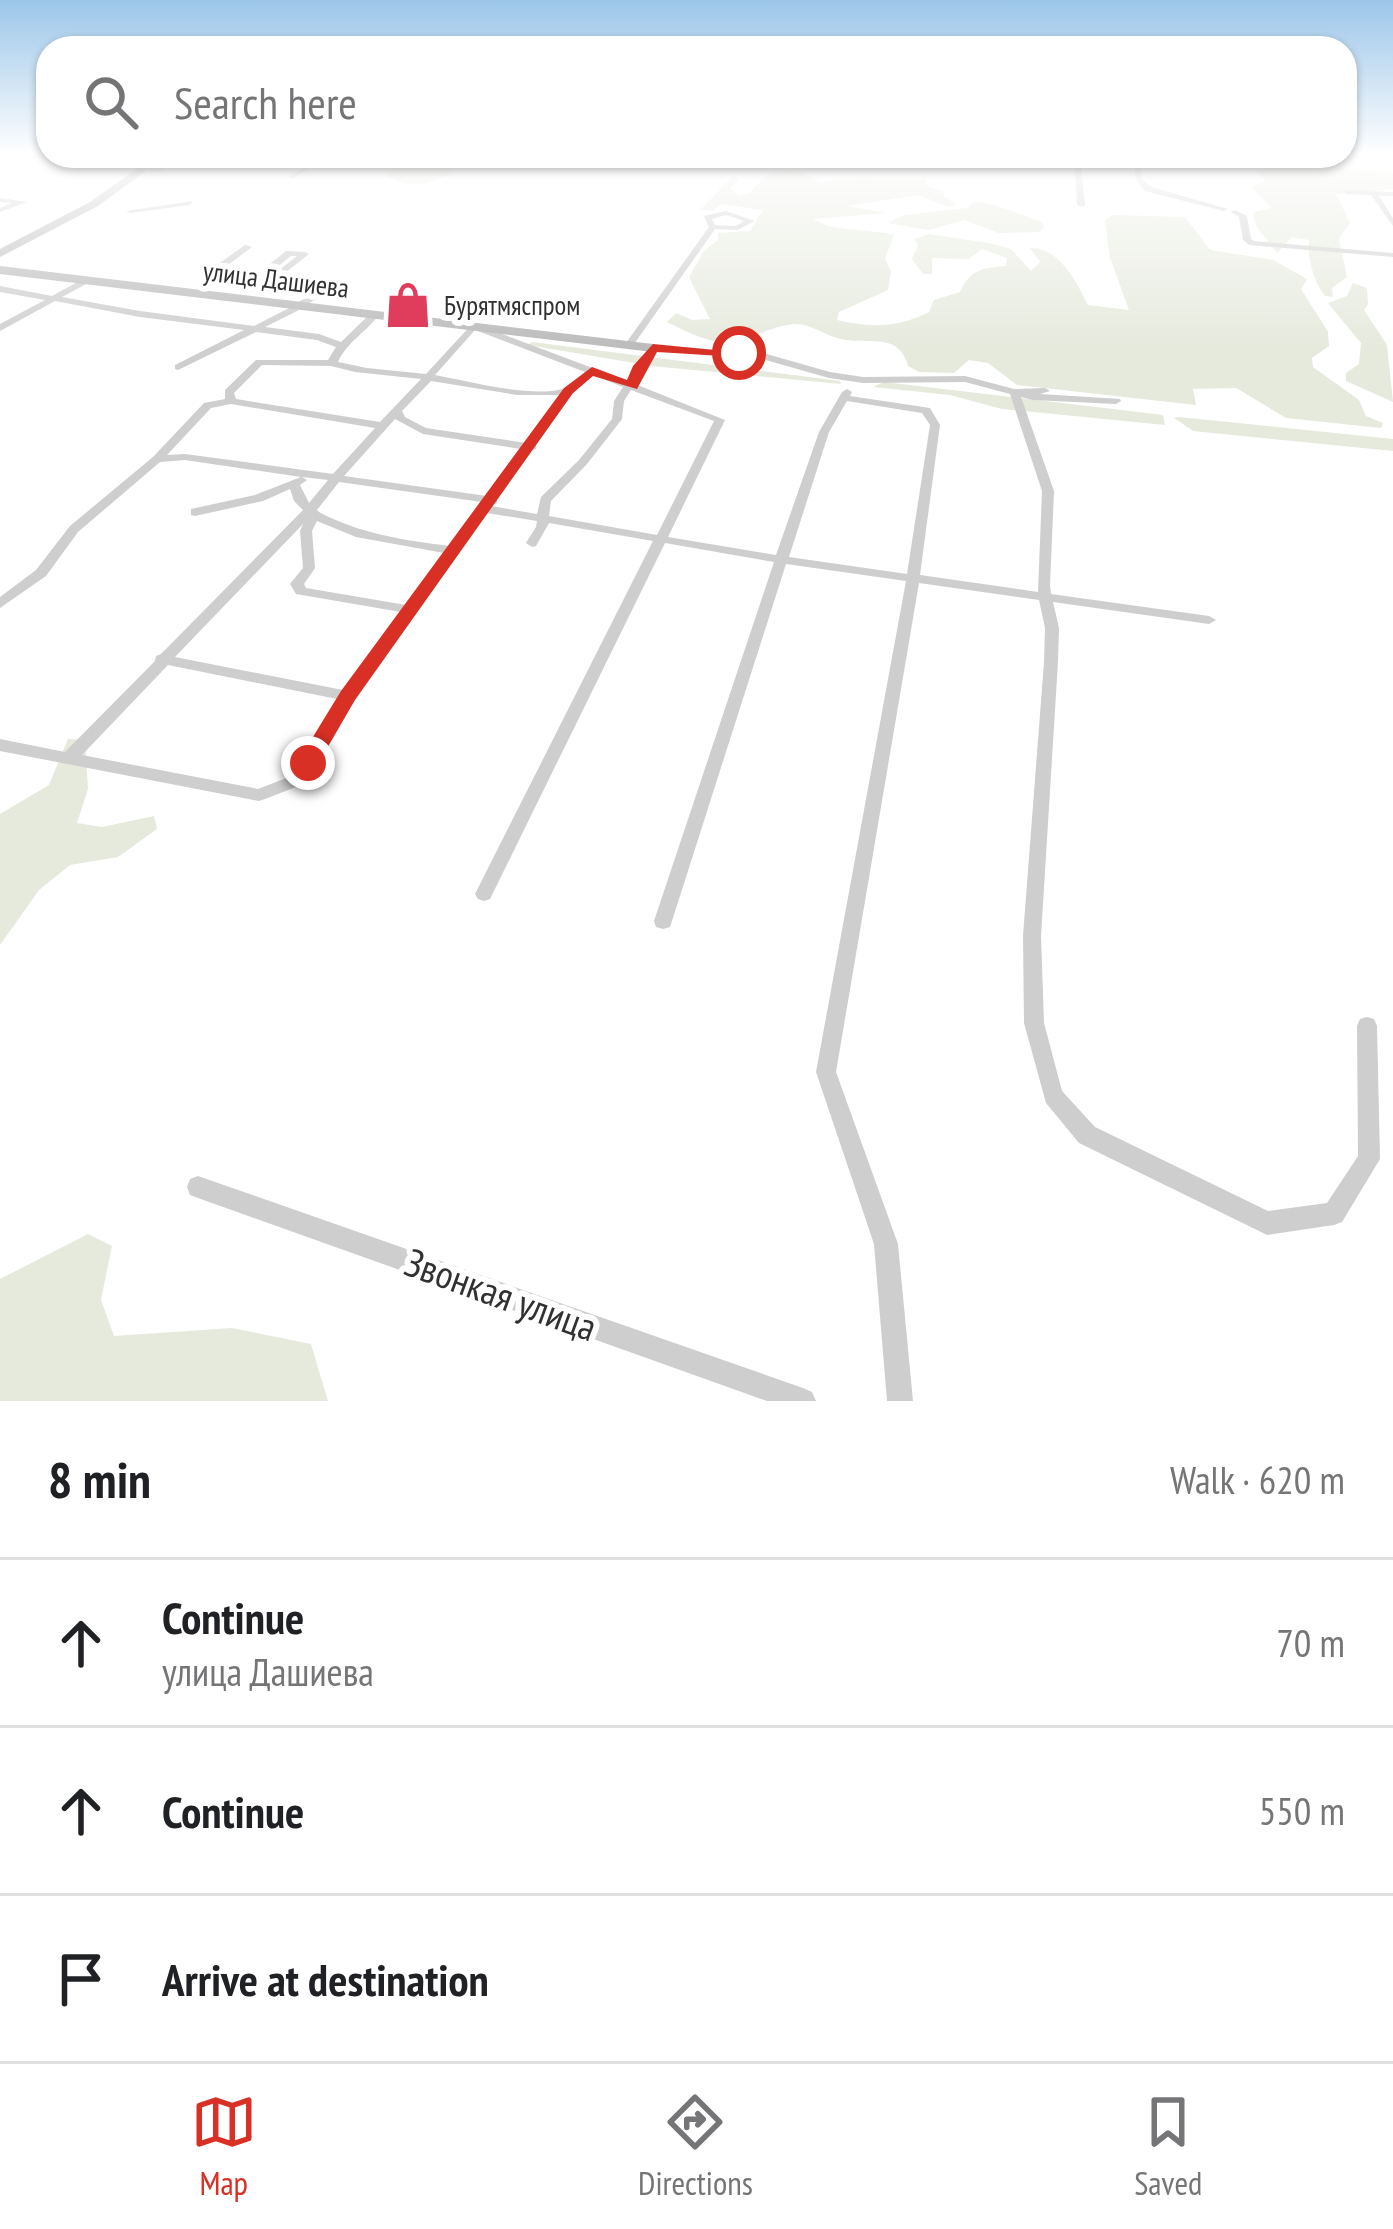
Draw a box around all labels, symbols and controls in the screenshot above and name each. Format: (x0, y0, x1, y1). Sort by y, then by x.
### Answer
search box (36, 36, 1357, 168)
icon: search (78, 69, 144, 135)
text: Search here (174, 73, 357, 131)
street label: улица Дашиева (201, 253, 351, 305)
shop icon: Бурятмяспром (383, 280, 433, 330)
place label: Бурятмяспром (444, 288, 580, 322)
route start (712, 326, 766, 380)
route end (281, 736, 335, 790)
street label: Звонкая улица (398, 1236, 604, 1352)
text: 8 min (48, 1446, 151, 1512)
text: Walk · 620 m (1170, 1454, 1345, 1505)
text: Continue (162, 1588, 304, 1646)
icon: ahead (48, 1610, 114, 1676)
text: 70 m (1276, 1617, 1345, 1668)
text: улица Дашиева (162, 1646, 374, 1697)
icon: ahead (48, 1778, 114, 1844)
text: Continue (162, 1782, 304, 1840)
text: 550 m (1259, 1785, 1345, 1836)
icon: arrive (48, 1946, 114, 2012)
text: Arrive at destination (162, 1950, 489, 2008)
tab: Map (191, 2089, 257, 2204)
tab: Directions (638, 2089, 753, 2204)
tab: Saved (1134, 2089, 1202, 2204)

